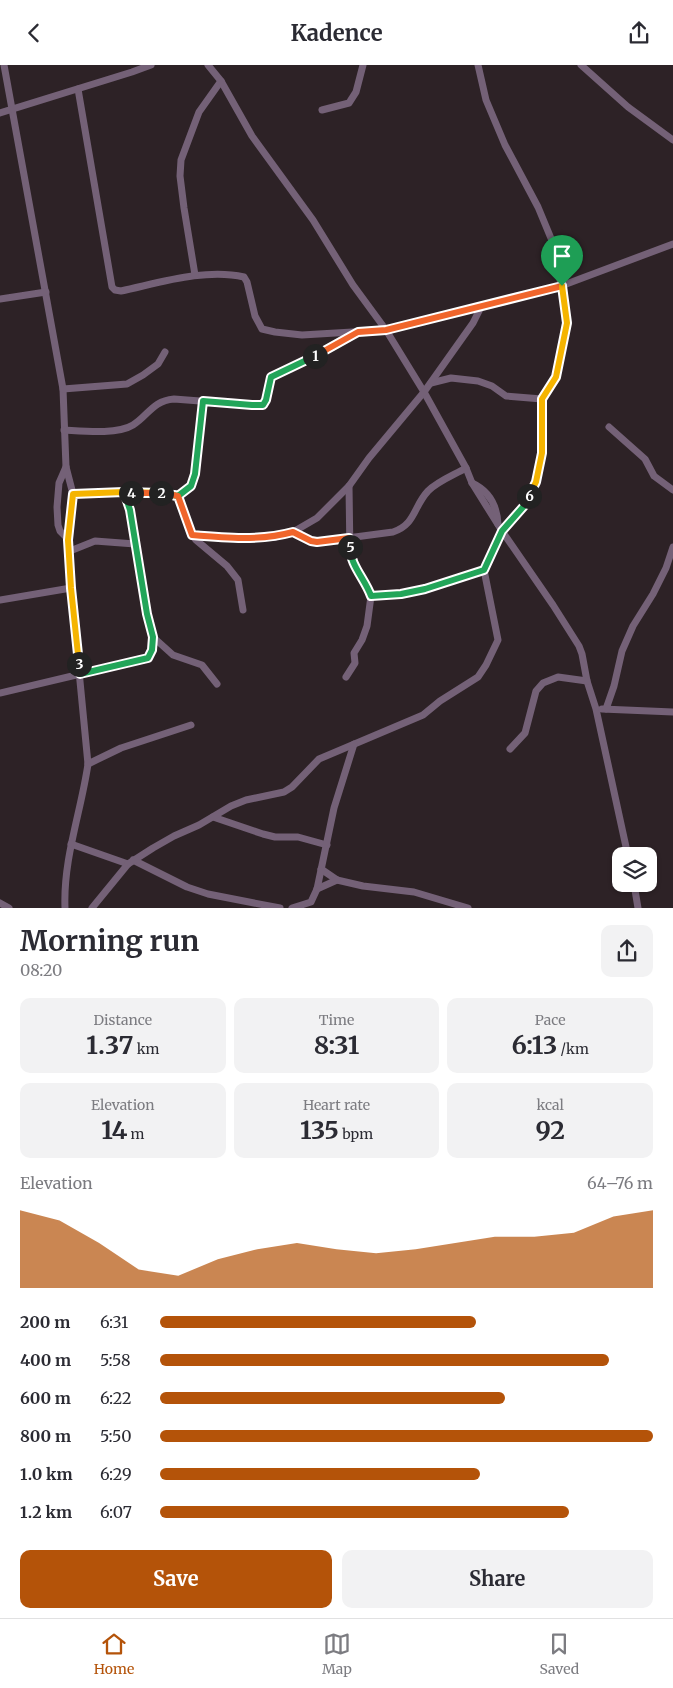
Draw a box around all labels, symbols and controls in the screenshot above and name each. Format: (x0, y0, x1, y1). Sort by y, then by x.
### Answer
icon: back (20, 19, 48, 47)
text: Kadence (290, 19, 383, 47)
icon: share (625, 19, 653, 47)
pin (541, 235, 583, 286)
icon: arrive (548, 242, 576, 270)
pin: 1 (302, 343, 328, 369)
text: 1 (312, 347, 319, 365)
pin: 4 (118, 481, 144, 505)
pin: 2 (148, 481, 174, 505)
pin: 6 (516, 483, 542, 509)
text: 4 (127, 484, 136, 502)
text: 2 (157, 484, 166, 502)
text: 6 (525, 487, 534, 505)
pin: 5 (338, 535, 362, 559)
text: 5 (346, 538, 355, 556)
pin: 3 (66, 651, 92, 677)
text: 3 (75, 655, 84, 673)
map controls (612, 847, 657, 892)
button: layers (612, 847, 657, 892)
text: Morning run (20, 923, 199, 959)
button: share (601, 925, 653, 977)
text: 08:20 (20, 960, 62, 980)
text: Distance (94, 1011, 152, 1029)
text: Time (319, 1011, 354, 1029)
text: Pace (535, 1011, 565, 1029)
text: 1.37 (86, 1029, 133, 1061)
text: 8:31 (314, 1029, 359, 1061)
text: 6:13 (512, 1029, 557, 1061)
text: km (133, 1040, 160, 1058)
text: /km (557, 1040, 589, 1058)
text: Elevation (91, 1096, 155, 1114)
text: Heart rate (303, 1096, 370, 1114)
text: kcal (536, 1096, 564, 1114)
text: 14 (101, 1114, 127, 1146)
text: 135 (300, 1114, 339, 1146)
text: 92 (535, 1114, 565, 1146)
text: m (127, 1125, 145, 1143)
text: bpm (339, 1125, 373, 1143)
text: Elevation (20, 1173, 93, 1193)
text: 64–76 m (587, 1173, 653, 1193)
text: 200 m (20, 1312, 70, 1332)
text: 6:31 (100, 1312, 128, 1332)
text: 400 m (20, 1350, 71, 1370)
text: 5:58 (100, 1350, 131, 1370)
text: 600 m (20, 1388, 71, 1408)
text: 6:22 (100, 1388, 132, 1408)
text: 800 m (20, 1426, 71, 1446)
text: 5:50 (100, 1426, 131, 1446)
text: 1.0 km (20, 1464, 73, 1484)
text: 6:29 (100, 1464, 132, 1484)
text: 1.2 km (20, 1502, 72, 1522)
text: 6:07 (100, 1502, 132, 1522)
button: Save (20, 1550, 332, 1608)
button: Share (342, 1550, 653, 1608)
tab: Home (94, 1630, 134, 1678)
tab: Map (322, 1630, 352, 1678)
tab: Saved (539, 1630, 579, 1678)

